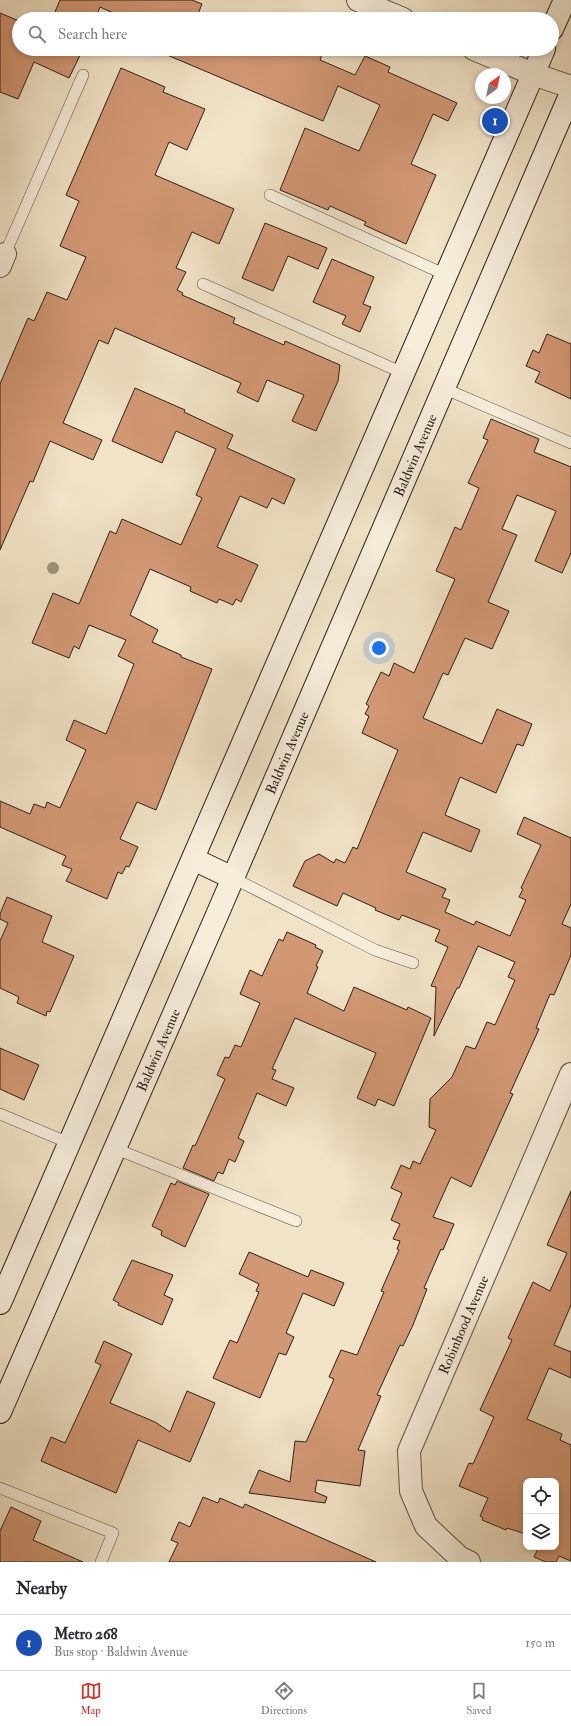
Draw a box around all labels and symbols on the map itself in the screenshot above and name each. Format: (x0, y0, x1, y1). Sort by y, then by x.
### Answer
north arrow (475, 68, 511, 104)
pin: 1 (482, 106, 508, 136)
street label: Baldwin Avenue (390, 411, 440, 499)
your location (369, 638, 389, 658)
street label: Baldwin Avenue (262, 709, 312, 797)
street label: Baldwin Avenue (133, 1006, 184, 1094)
street label: Robinhood Avenue (435, 1273, 492, 1377)

